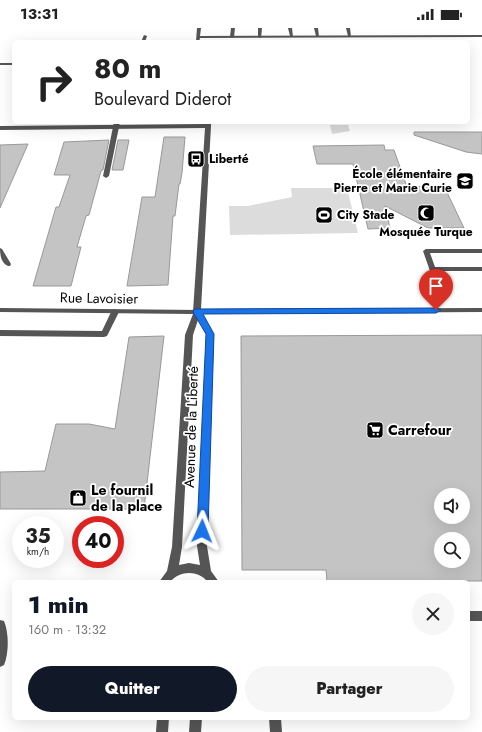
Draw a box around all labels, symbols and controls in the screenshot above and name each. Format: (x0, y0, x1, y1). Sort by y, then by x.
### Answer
text: 13:31 (20, 3, 59, 25)
text: 80 m (94, 48, 161, 89)
icon: right (28, 56, 80, 108)
text: Boulevard Diderot (94, 86, 231, 112)
bus stop icon: Liberté (186, 149, 206, 169)
place label: Liberté (209, 150, 249, 168)
place label: École élémentaire Pierre et Marie Curie (334, 165, 452, 197)
school or university icon: École élémentaire Pierre et Marie Curie (455, 171, 475, 191)
mosque icon: Mosquée Turque (416, 203, 436, 223)
sports icon: City Stade (314, 205, 334, 225)
place label: City Stade (337, 206, 395, 224)
place label: Mosquée Turque (379, 223, 473, 241)
pin (419, 269, 453, 310)
icon: arrive (425, 275, 447, 297)
street label: Rue Lavoisier (60, 287, 138, 309)
street label: Avenue de la Liberté (179, 366, 203, 488)
supermarket icon: Carrefour (365, 420, 385, 440)
place label: Carrefour (388, 420, 452, 440)
place label: Le fournil de la place (91, 480, 162, 516)
shop icon: Le fournil de la place (68, 488, 88, 508)
map controls (434, 488, 470, 568)
button: sound (434, 488, 470, 524)
position arrow (181, 510, 223, 552)
speed limit sign: 40 (72, 516, 124, 568)
text: 35 (25, 522, 51, 551)
button: search (434, 532, 470, 568)
text: km/h (27, 544, 49, 559)
text: 1 min (28, 587, 89, 622)
button: close (412, 593, 454, 635)
text: 160 m · 13:32 (28, 620, 106, 639)
button: Quitter (28, 666, 237, 712)
button: Partager (245, 666, 454, 712)

